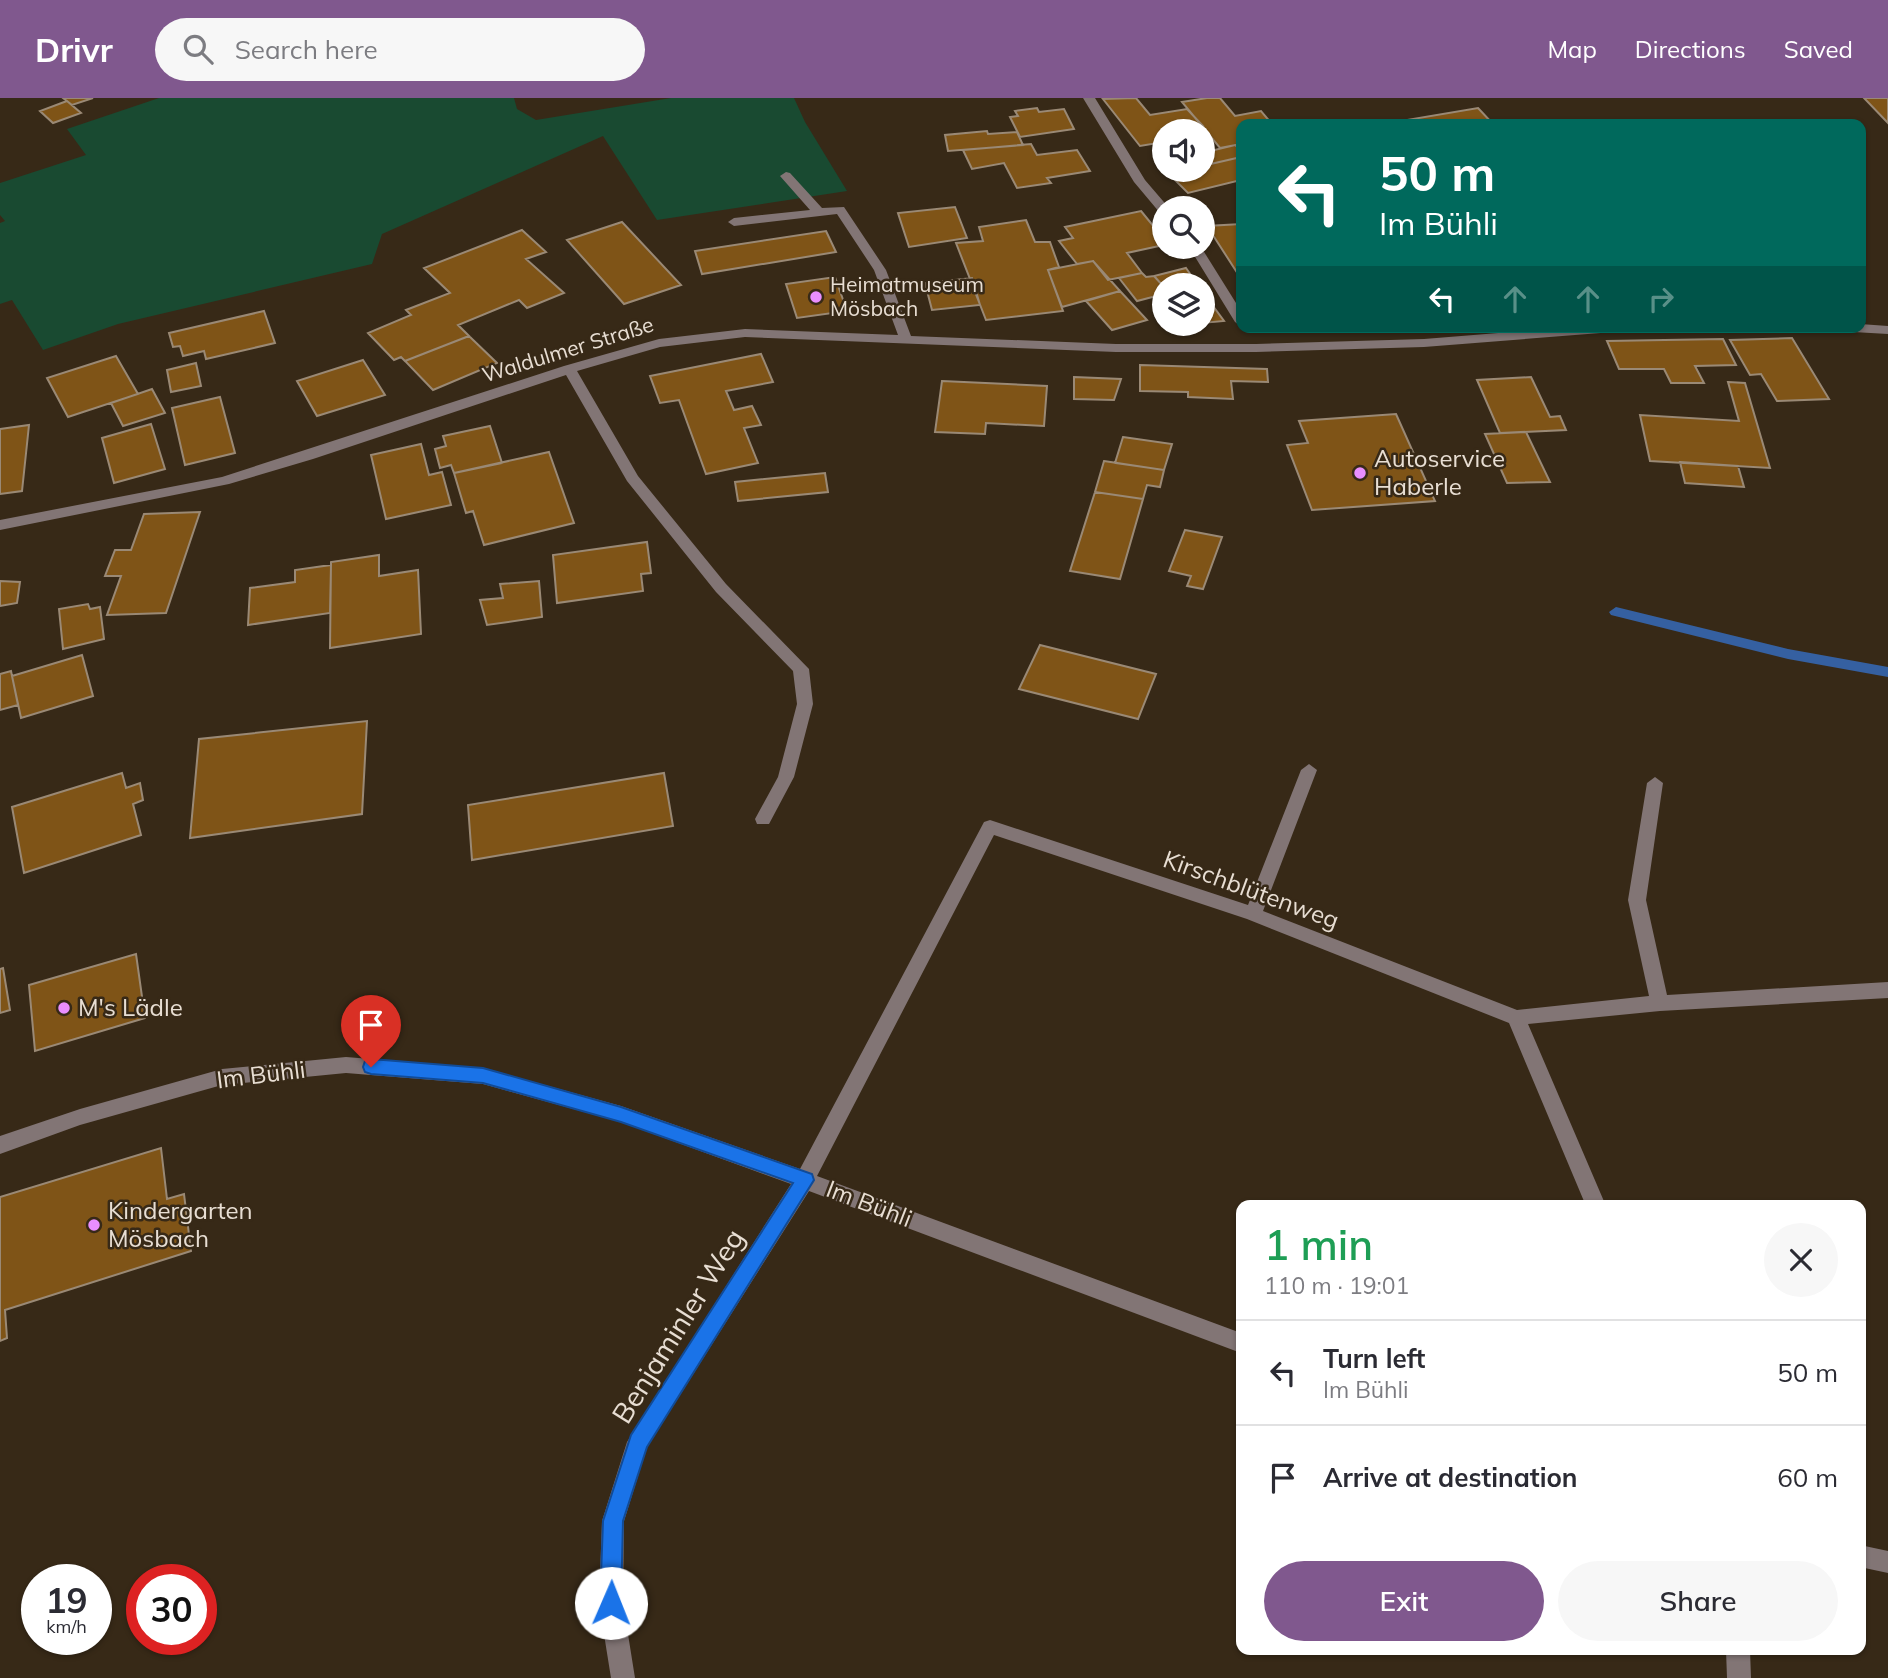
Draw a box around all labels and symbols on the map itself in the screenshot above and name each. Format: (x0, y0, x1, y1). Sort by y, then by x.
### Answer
place label: Heimatmuseum Mösbach (830, 271, 984, 321)
marker: Heimatmuseum Mösbach (808, 289, 824, 305)
street label: Waldulmer Straße (479, 311, 656, 387)
place label: Autoservice Haberle (1374, 443, 1505, 501)
marker: Autoservice Haberle (1352, 465, 1368, 481)
street label: Kirschblütenweg (1159, 843, 1343, 935)
place label: M's Lädle (78, 992, 183, 1022)
pin (341, 995, 401, 1067)
marker: M's Lädle (56, 1000, 72, 1016)
street label: Im Bühli (215, 1054, 307, 1094)
street label: Im Bühli (822, 1173, 916, 1233)
place label: Kindergarten Mösbach (108, 1195, 253, 1253)
marker: Kindergarten Mösbach (86, 1217, 102, 1233)
street label: Benjaminler Weg (604, 1222, 751, 1429)
speed limit sign: 30 (126, 1564, 217, 1655)
position arrow (574, 1566, 648, 1640)

